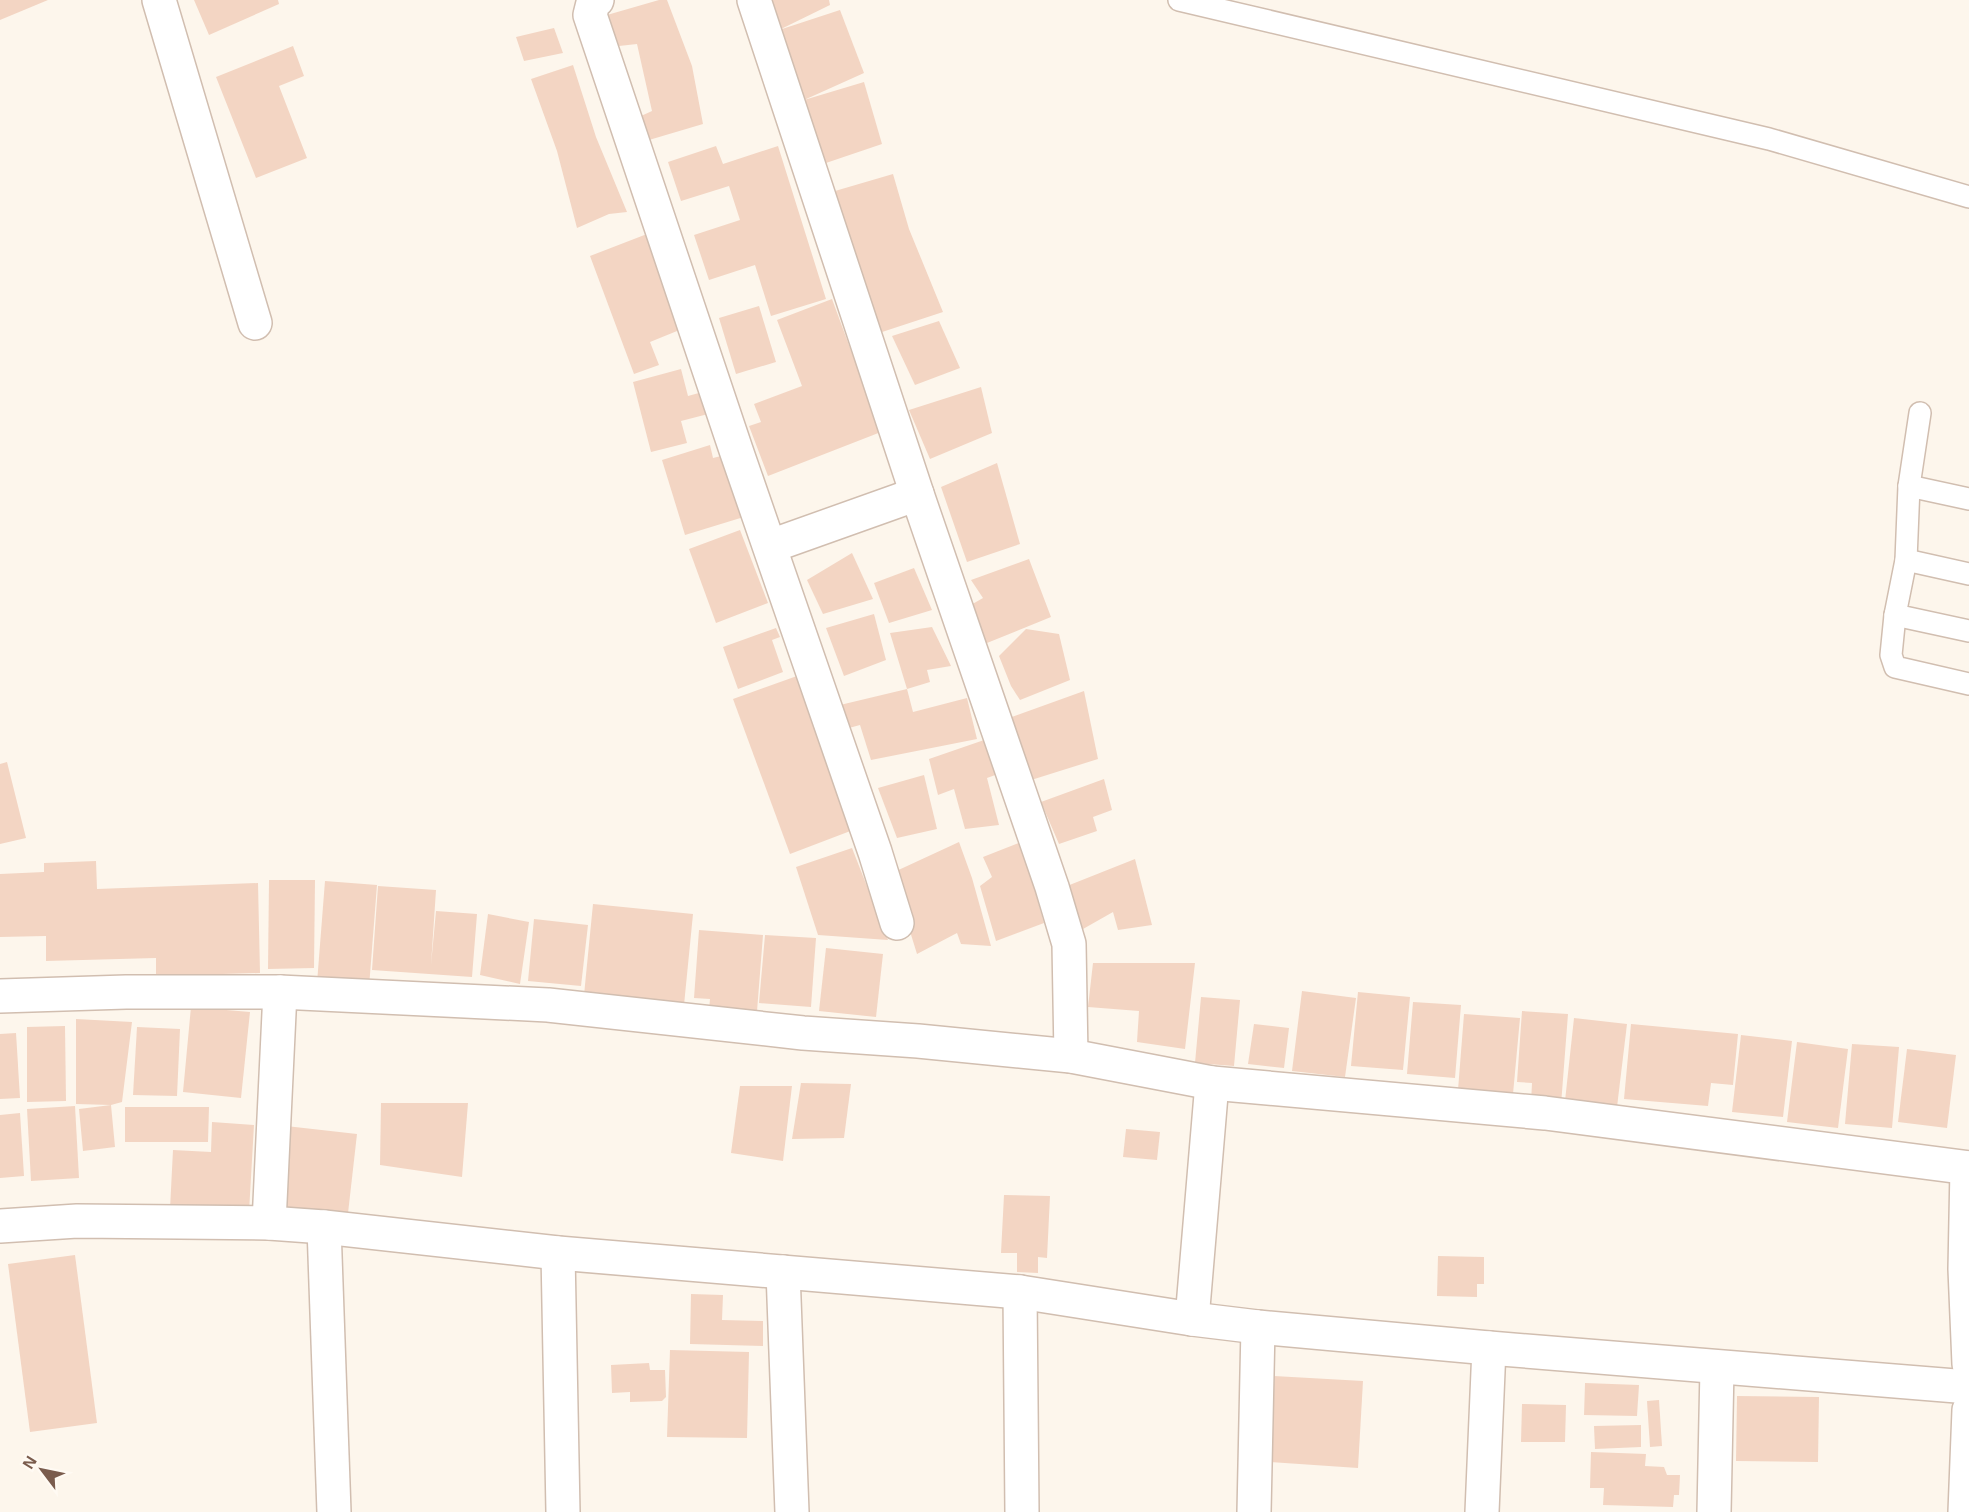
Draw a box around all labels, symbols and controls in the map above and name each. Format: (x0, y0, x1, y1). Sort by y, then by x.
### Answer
north arrow (12, 1440, 72, 1500)
text: N (19, 1453, 40, 1472)

